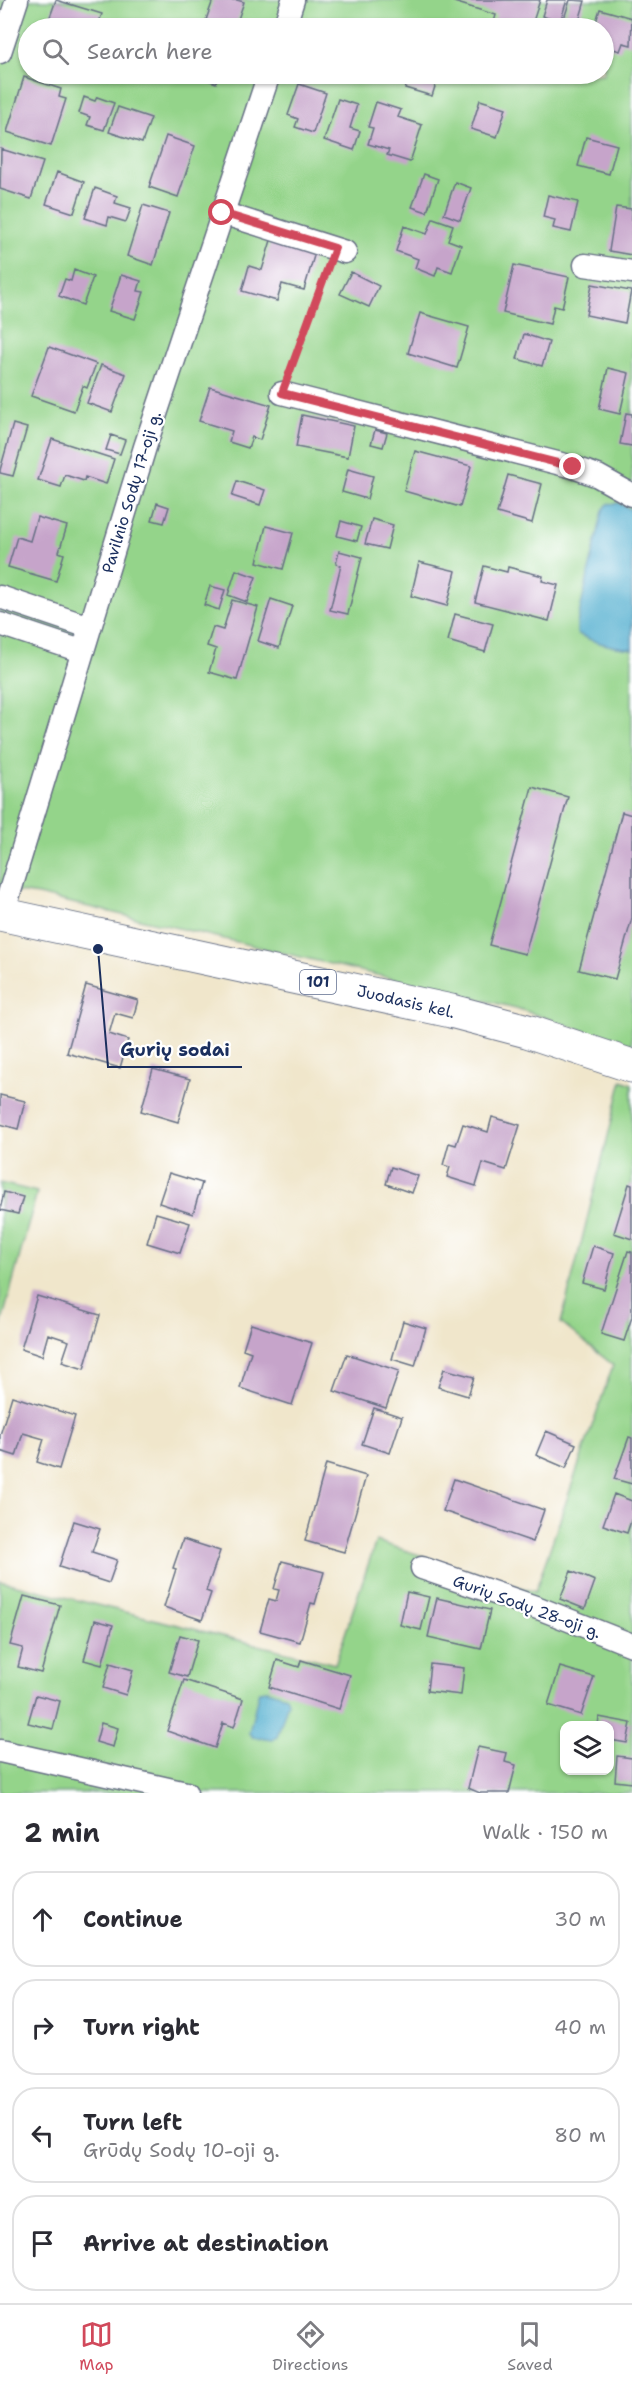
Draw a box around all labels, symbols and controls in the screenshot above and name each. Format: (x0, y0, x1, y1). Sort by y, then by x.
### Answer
search box (18, 18, 614, 84)
icon: search (39, 35, 72, 68)
text: Search here (87, 37, 213, 66)
route start (208, 199, 234, 225)
street label: Pavilnio Sodų 17-oji g. (97, 409, 166, 576)
route end (559, 453, 585, 479)
road number: 101 (300, 970, 336, 994)
street label: Juodasis kel. (355, 980, 457, 1023)
callout: Gurių sodai (108, 1031, 242, 1067)
text: Gurių sodai (120, 1038, 230, 1062)
street label: Gurių Sodų 28-oji g. (450, 1570, 604, 1643)
map controls (560, 1721, 614, 1775)
button: layers (560, 1721, 614, 1775)
text: 2 min (24, 1815, 100, 1850)
text: Walk · 150 m (482, 1819, 608, 1845)
icon: ahead (26, 1903, 59, 1936)
text: Continue (83, 1905, 183, 1934)
text: 30 m (554, 1906, 606, 1932)
icon: right (26, 2011, 59, 2044)
text: Turn right (83, 2013, 200, 2042)
text: 40 m (554, 2014, 606, 2040)
text: Turn left (83, 2108, 182, 2137)
icon: left (26, 2119, 59, 2152)
text: 80 m (554, 2122, 606, 2148)
text: Grūdų Sodų 10-oji g. (83, 2137, 280, 2163)
icon: arrive (26, 2227, 59, 2260)
text: Arrive at destination (83, 2229, 329, 2258)
tab: Map (79, 2318, 114, 2375)
tab: Directions (272, 2318, 349, 2375)
tab: Saved (507, 2318, 553, 2375)

